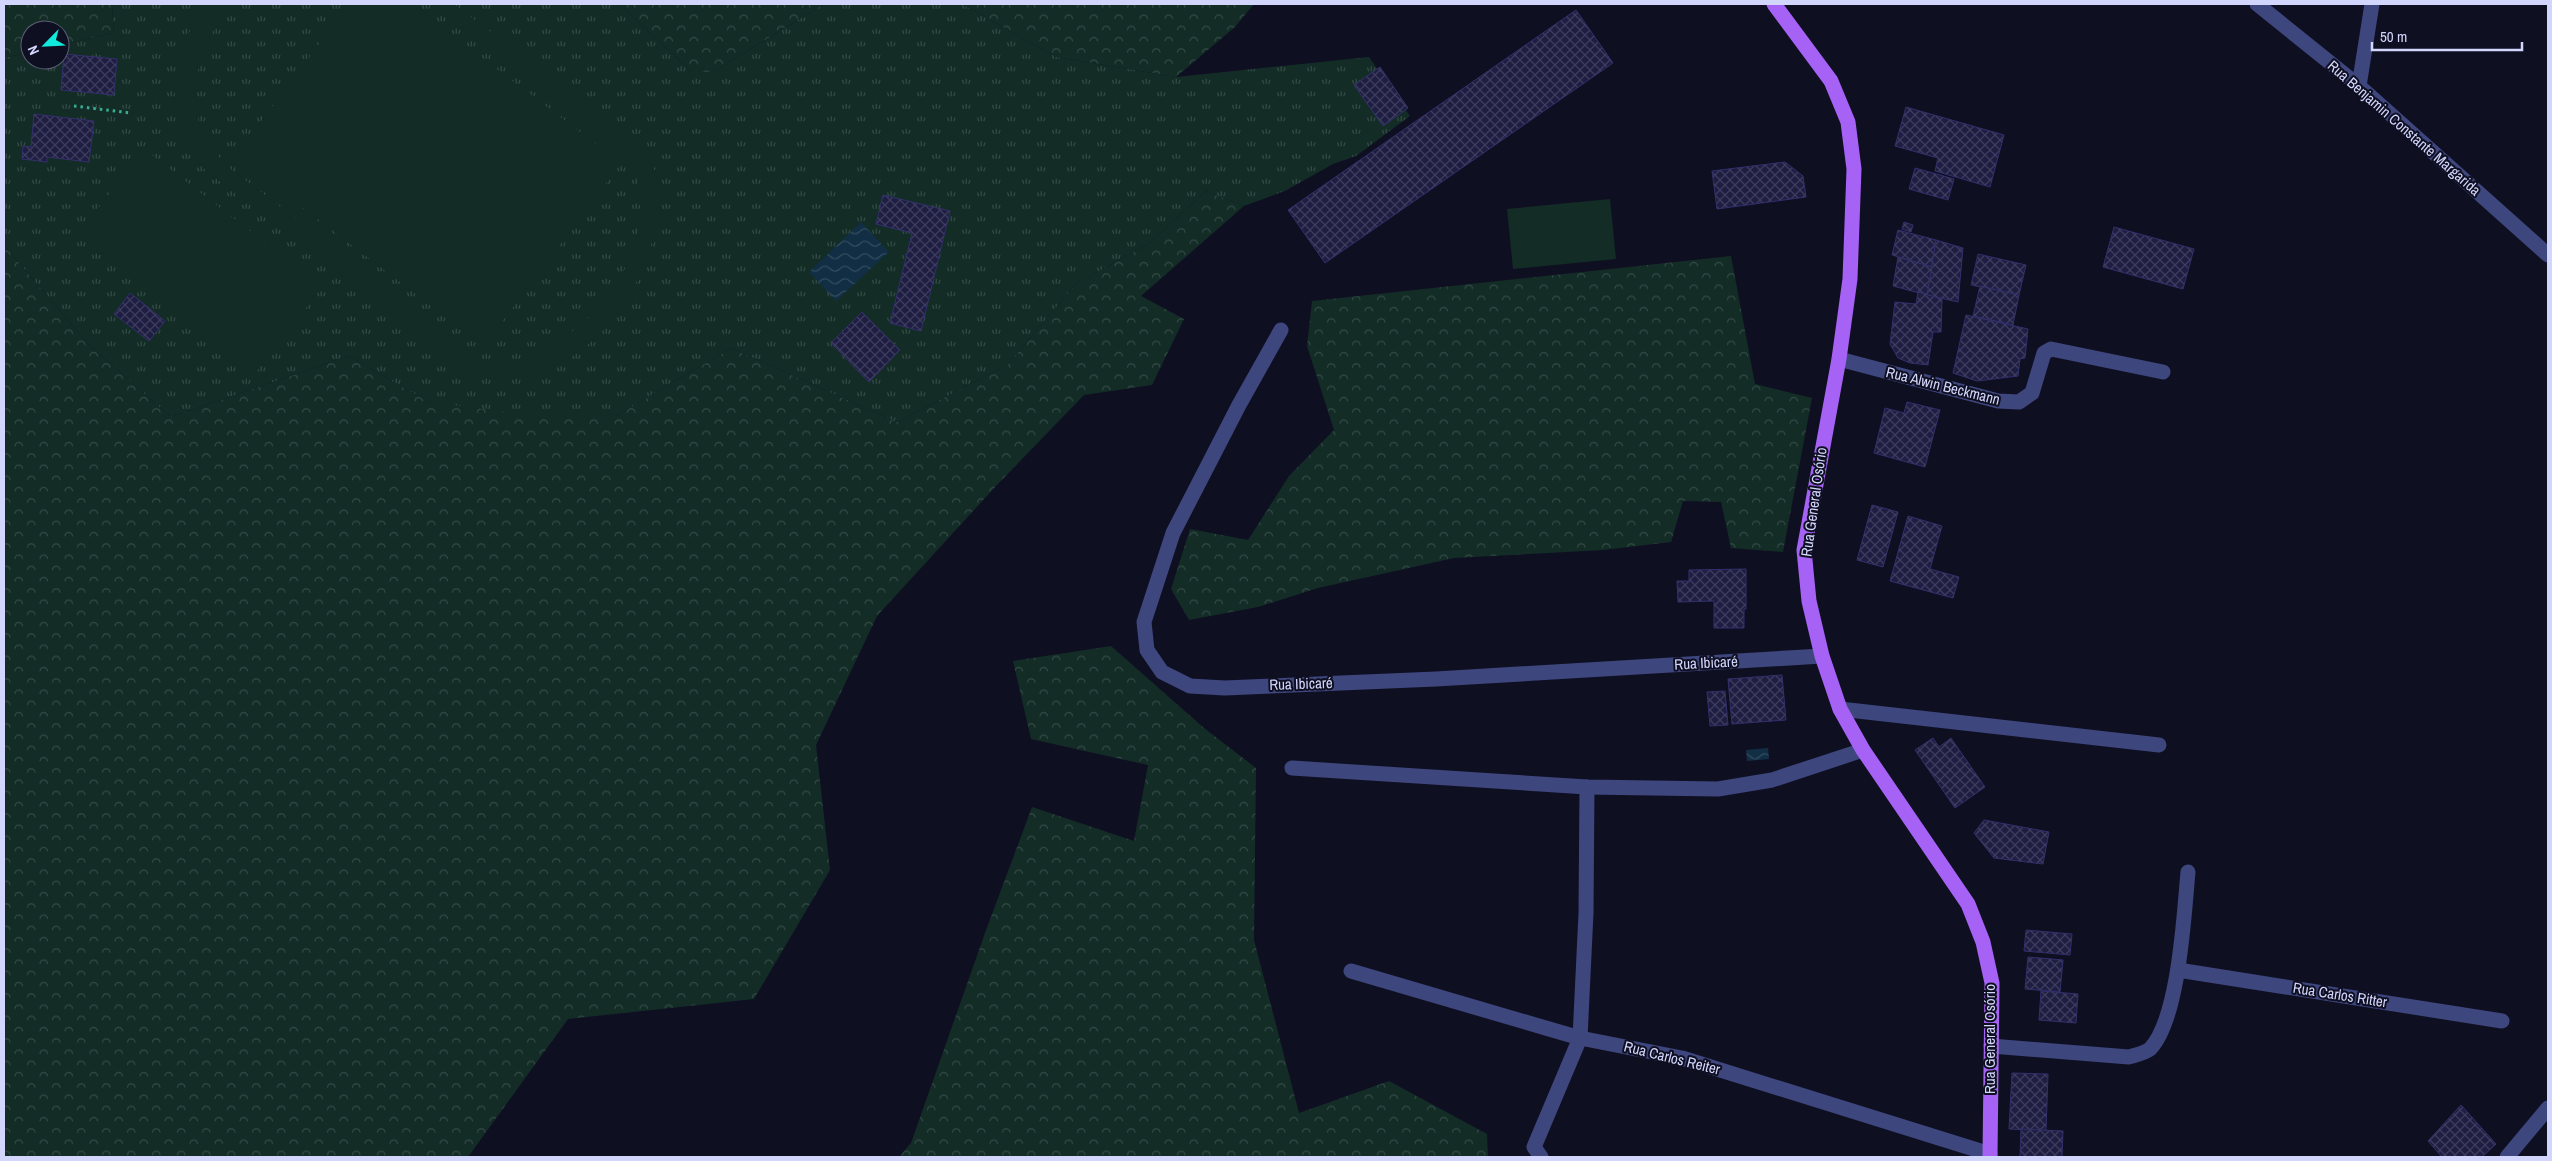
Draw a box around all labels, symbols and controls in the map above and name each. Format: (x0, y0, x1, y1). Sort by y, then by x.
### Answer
north arrow (20, 20, 70, 70)
scale bar (2372, 20, 2522, 52)
text: 50 m (2380, 26, 2407, 47)
text: N (23, 43, 43, 58)
street label: Rua Benjamin Constante Margarida (2323, 55, 2486, 200)
street label: Rua Alwin Beckmann (1884, 361, 2002, 410)
street label: Rua General Osório (1795, 446, 1832, 558)
street label: Rua Ibicaré (1674, 650, 1738, 675)
street label: Rua Ibicaré (1269, 672, 1333, 695)
street label: Rua Carlos Ritter (2292, 977, 2389, 1012)
street label: Rua General Osório (1979, 984, 2000, 1094)
street label: Rua Carlos Reiter (1622, 1035, 1722, 1080)

